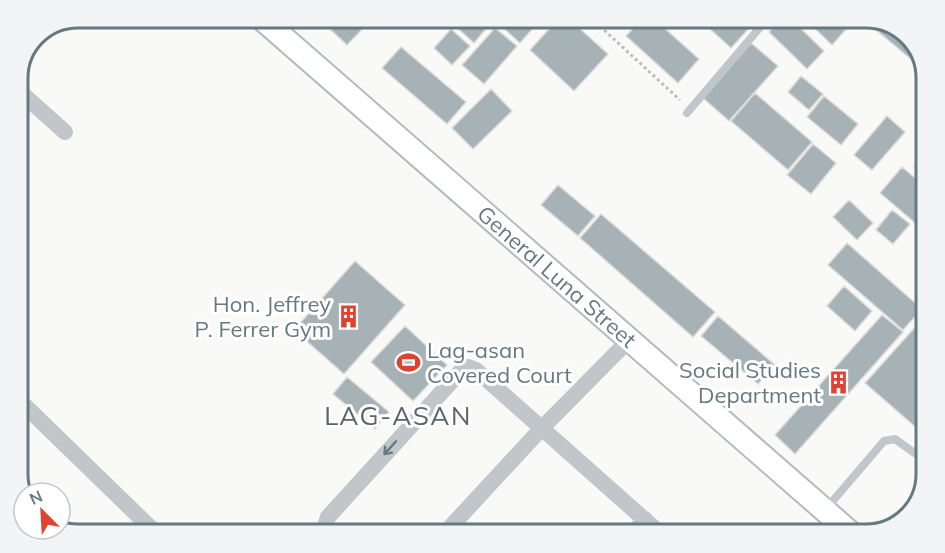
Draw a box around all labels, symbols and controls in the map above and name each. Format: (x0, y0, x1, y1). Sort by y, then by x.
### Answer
street label: General Luna Street (472, 199, 643, 354)
place label: Hon. Jeffrey P. Ferrer Gym (195, 290, 331, 343)
building icon: Hon. Jeffrey P. Ferrer Gym (336, 304, 362, 330)
place label: Lag-asan Covered Court (427, 336, 572, 389)
sports icon: Lag-asan Covered Court (396, 350, 422, 376)
place label: Social Studies Department (679, 356, 821, 409)
building icon: Social Studies Department (826, 370, 852, 396)
district label: LAG-ASAN (324, 399, 472, 432)
one-way arrow (383, 441, 397, 456)
north arrow (12, 481, 72, 541)
text: N (26, 486, 45, 509)

